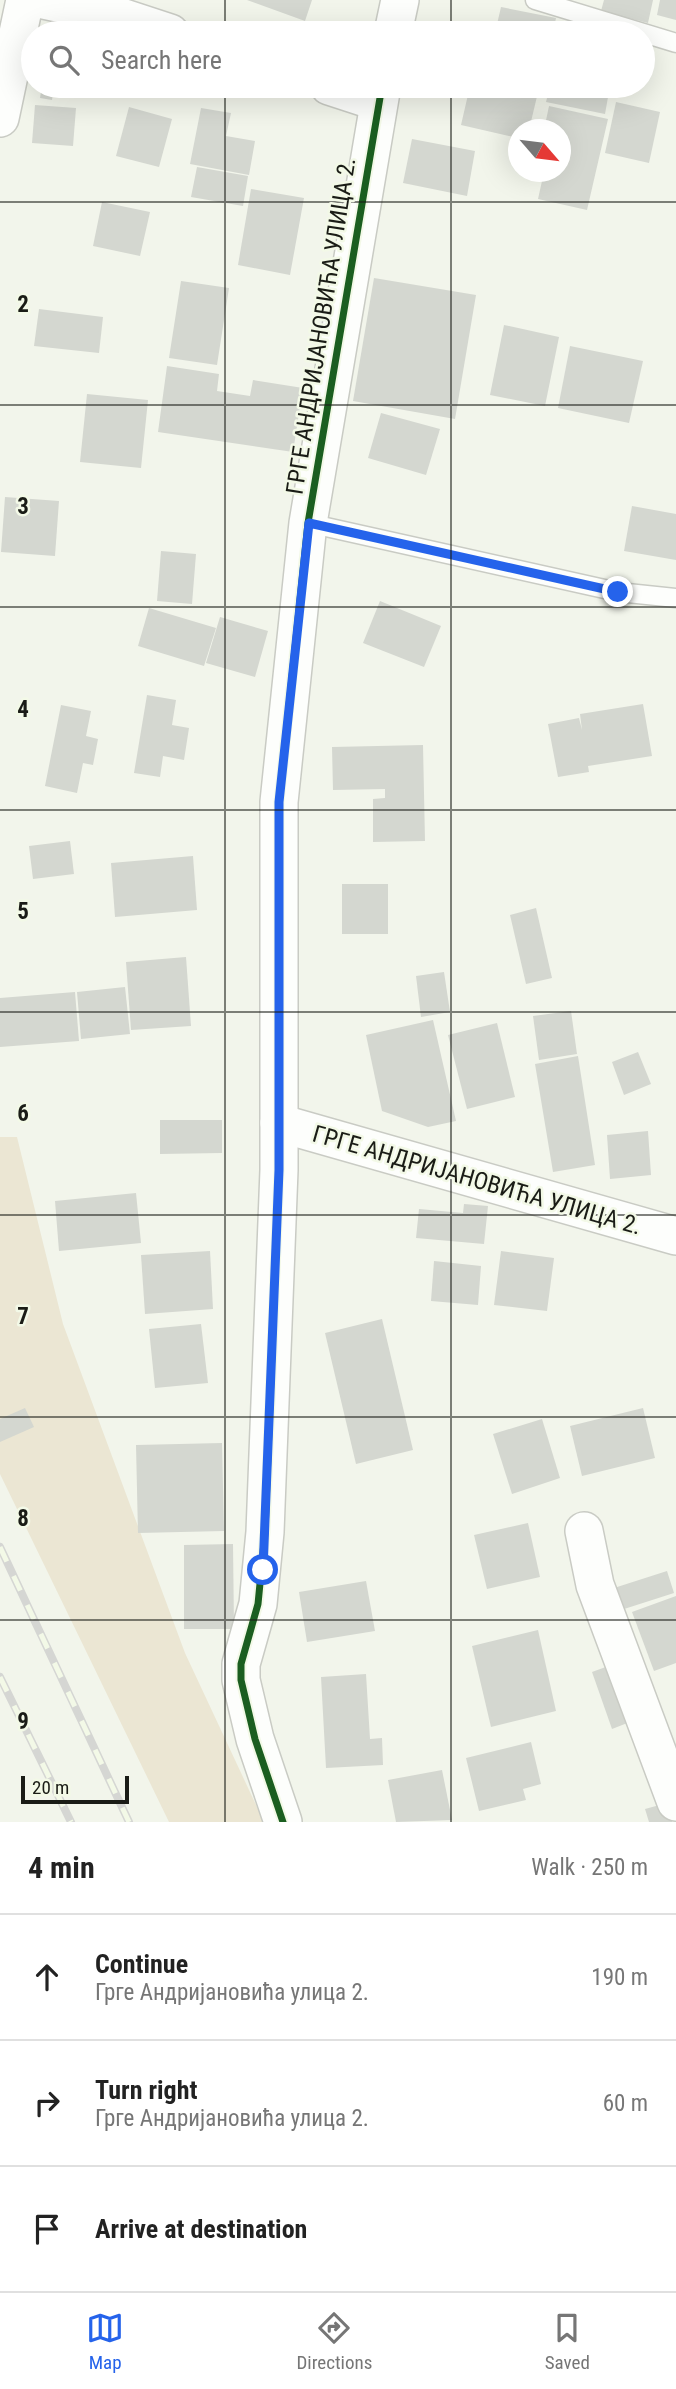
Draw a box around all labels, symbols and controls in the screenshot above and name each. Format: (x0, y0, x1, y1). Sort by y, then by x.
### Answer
search box (21, 21, 655, 98)
icon: search (45, 41, 83, 79)
text: Search here (101, 45, 222, 75)
north arrow (508, 119, 571, 182)
street label: ГРГЕ АНДРИЈАНОВИЋА УЛИЦА 2. (281, 155, 361, 497)
text: 2 (17, 291, 29, 318)
text: 3 (17, 493, 29, 520)
route end (602, 576, 633, 607)
text: 4 (17, 696, 29, 723)
text: 5 (17, 898, 29, 925)
text: 6 (17, 1100, 29, 1127)
street label: ГРГЕ АНДРИЈАНОВИЋА УЛИЦА 2. (309, 1120, 645, 1240)
text: 7 (17, 1303, 29, 1330)
text: 8 (17, 1505, 29, 1532)
route start (247, 1554, 278, 1585)
text: 9 (17, 1708, 29, 1735)
scale bar (21, 1773, 130, 1805)
text: 20 m (32, 1776, 69, 1799)
text: 4 min (28, 1850, 95, 1885)
text: Walk · 250 m (531, 1854, 648, 1881)
text: Continue (95, 1949, 188, 1979)
icon: ahead (28, 1958, 66, 1996)
text: 190 m (591, 1964, 648, 1991)
text: Грге Андријановића улица 2. (95, 1979, 369, 2006)
text: Turn right (95, 2075, 197, 2105)
icon: right (28, 2084, 66, 2122)
text: 60 m (603, 2090, 648, 2117)
text: Грге Андријановића улица 2. (95, 2105, 369, 2132)
icon: arrive (28, 2210, 66, 2248)
text: Arrive at destination (95, 2214, 307, 2244)
tab: Map (86, 2309, 124, 2374)
tab: Directions (296, 2309, 372, 2374)
tab: Saved (545, 2309, 590, 2374)

